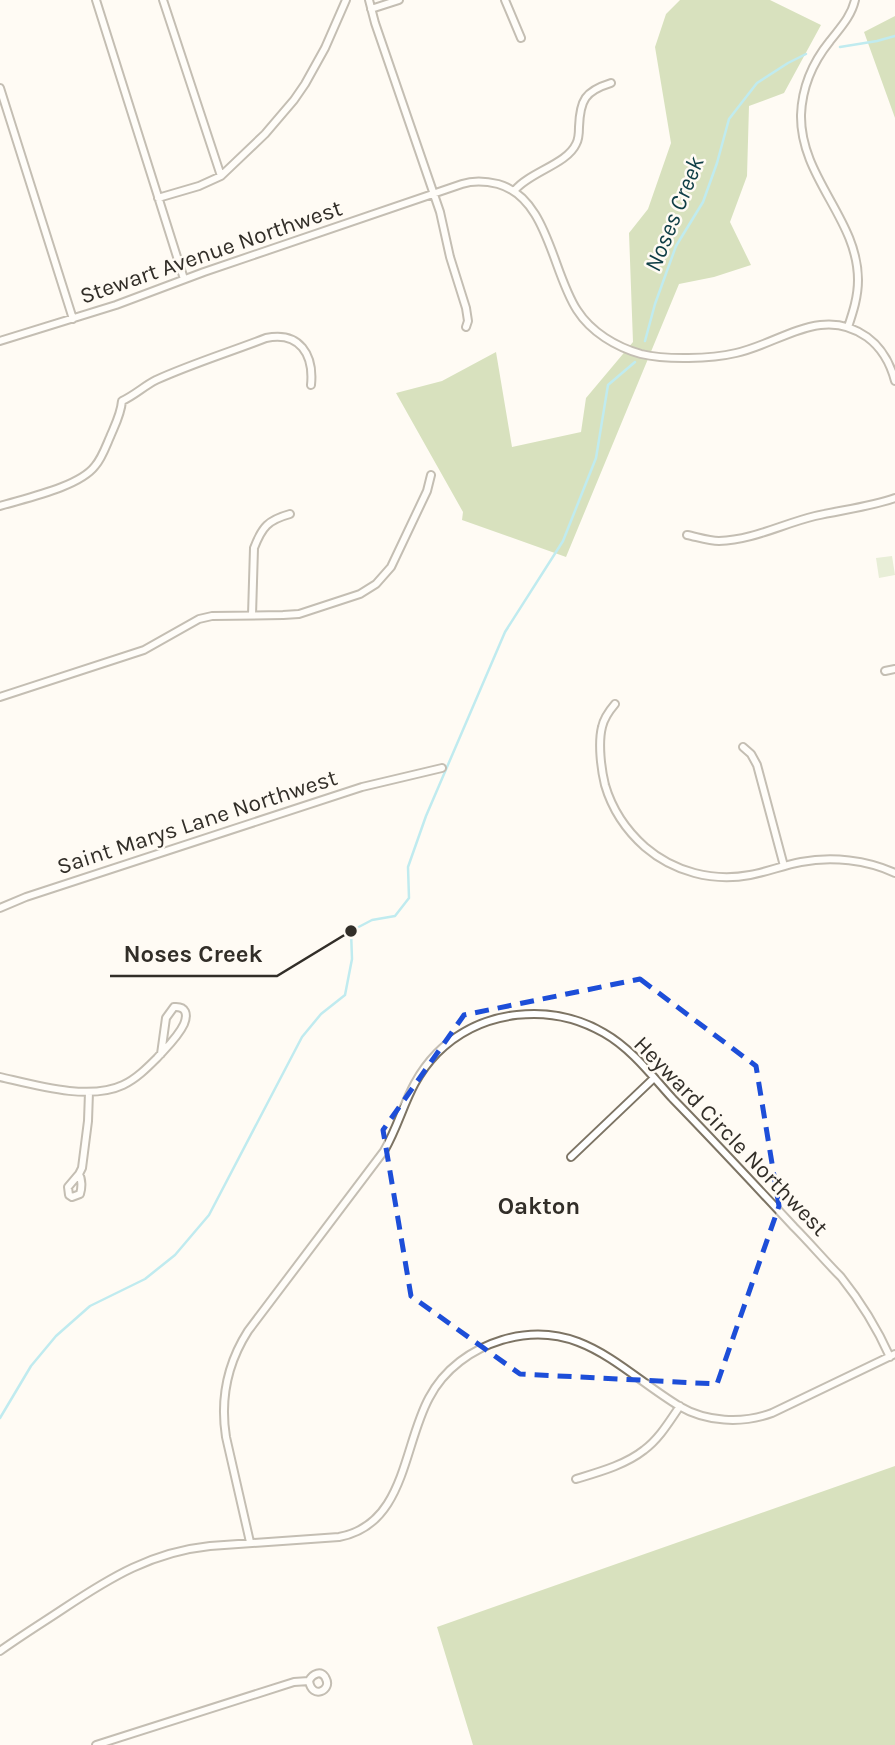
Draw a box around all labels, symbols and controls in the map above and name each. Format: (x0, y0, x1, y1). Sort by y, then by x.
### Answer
water label: Noses Creek (638, 152, 710, 276)
street label: Stewart Avenue Northwest (76, 194, 346, 310)
street label: Saint Marys Lane Northwest (53, 764, 341, 880)
callout: Noses Creek (110, 931, 277, 976)
text: Noses Creek (123, 940, 263, 968)
street label: Heyward Circle Northwest (628, 1030, 834, 1242)
district label: Oakton (498, 1192, 580, 1220)

